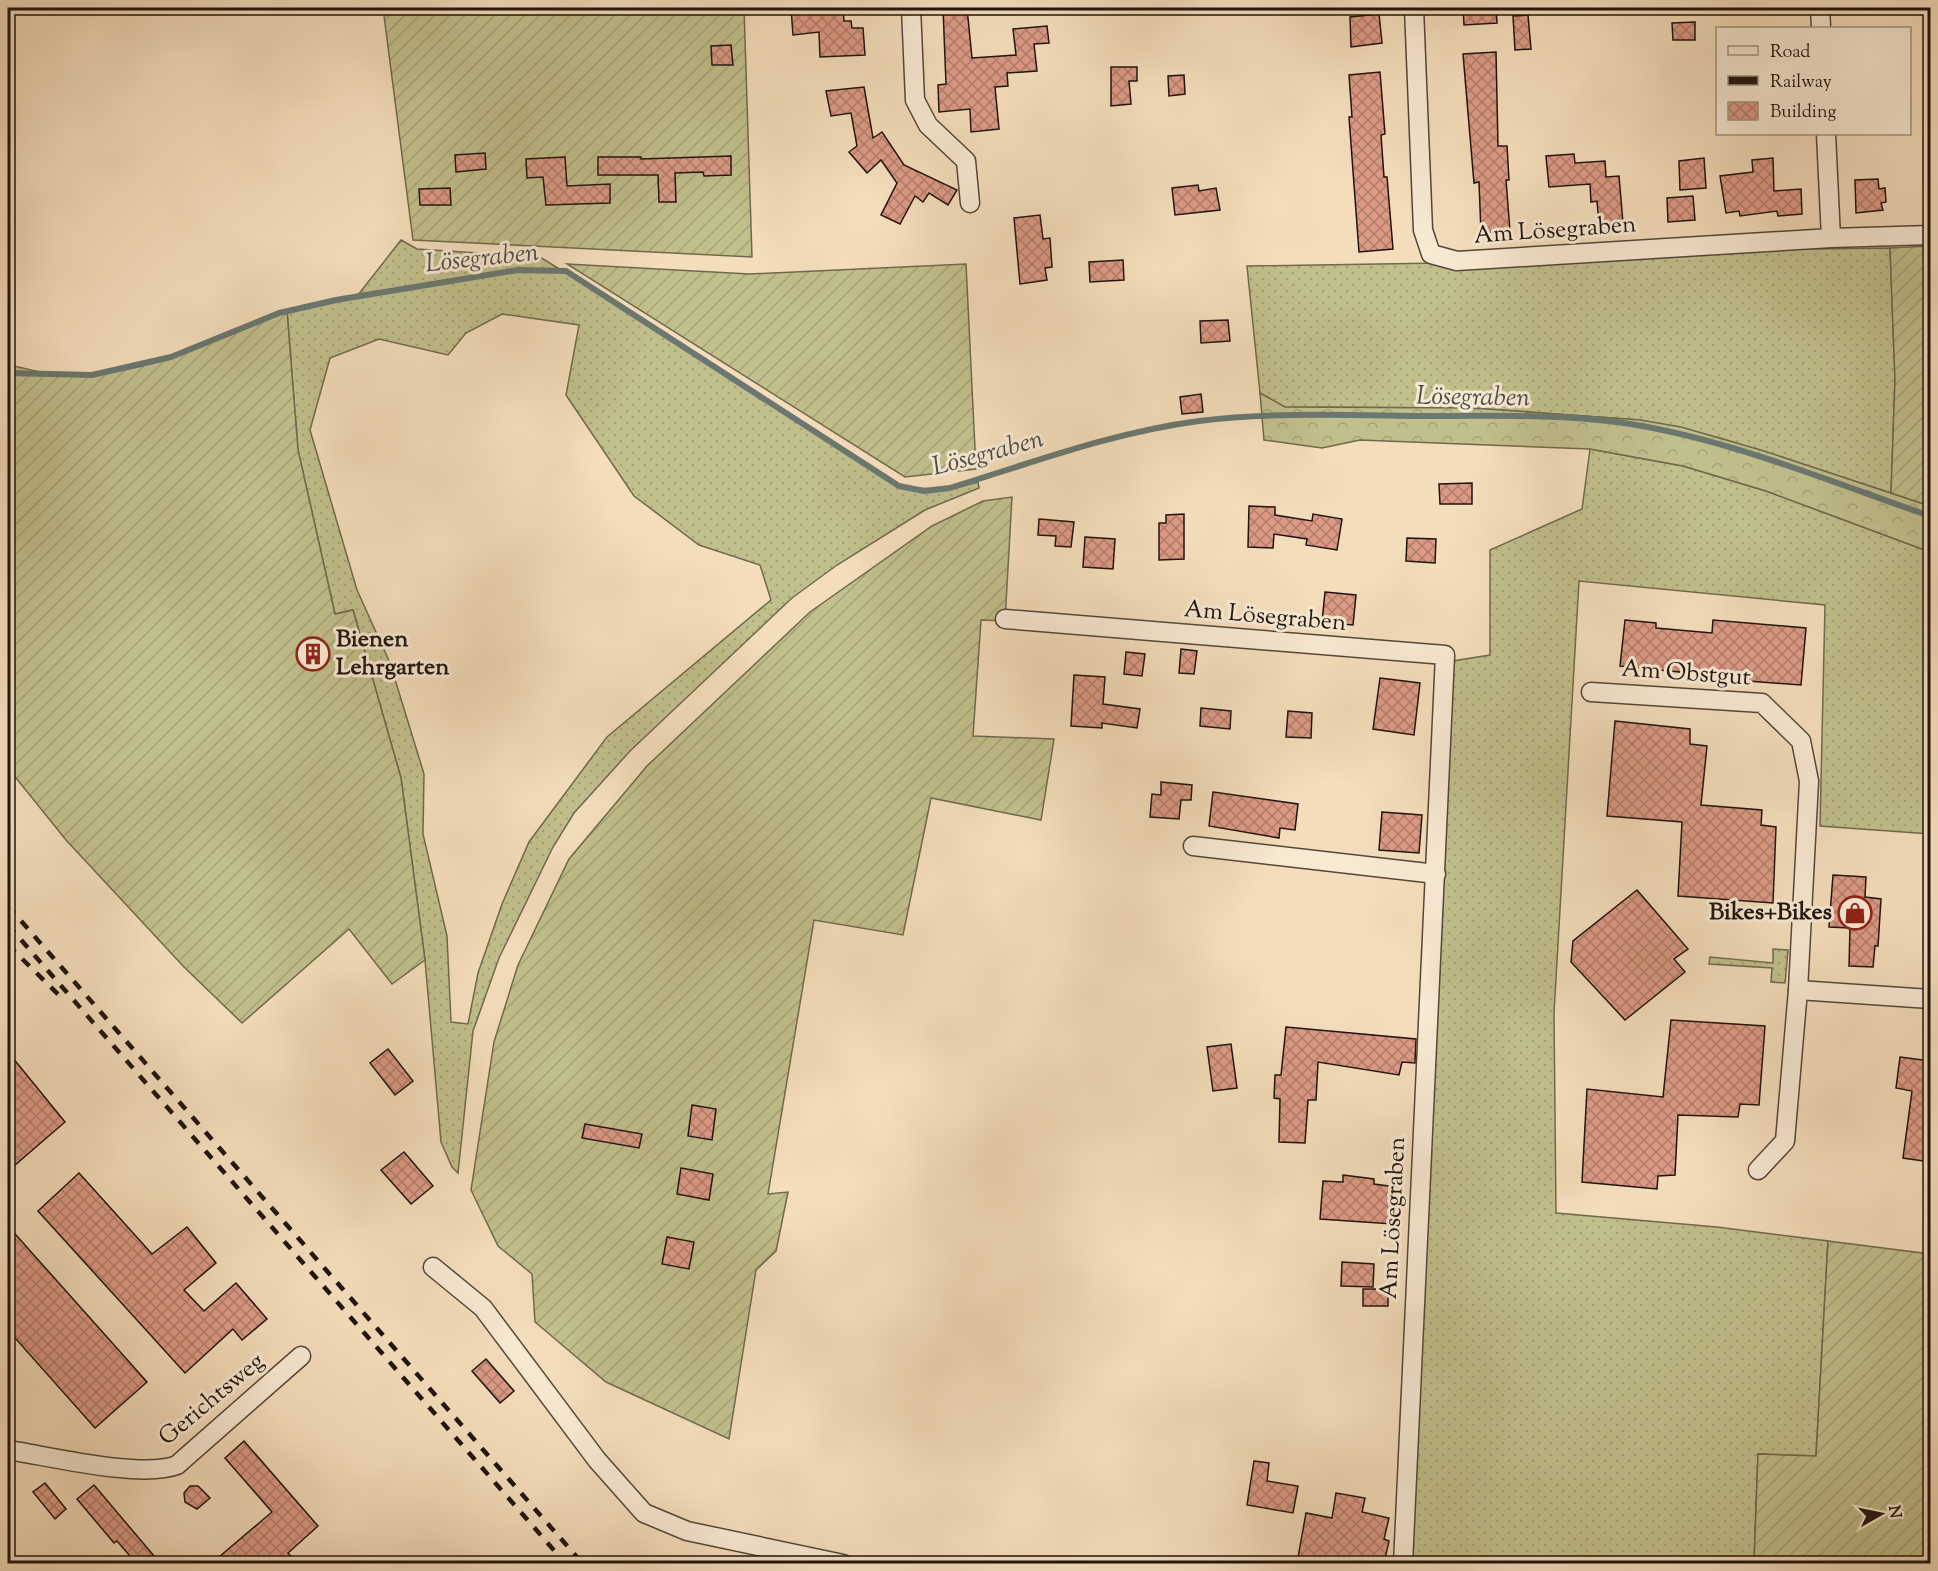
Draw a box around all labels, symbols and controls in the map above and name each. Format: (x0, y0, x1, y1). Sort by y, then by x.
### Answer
legend (1716, 27, 1911, 135)
text: Road (1770, 40, 1810, 66)
text: Railway (1770, 70, 1832, 96)
text: Building (1770, 100, 1836, 126)
street label: Am Lösegraben (1473, 208, 1637, 254)
water label: Lösegraben (423, 235, 541, 283)
water label: Lösegraben (1416, 379, 1531, 417)
water label: Lösegraben (928, 421, 1048, 487)
street label: Am Lösegraben (1182, 593, 1348, 641)
place label: Bienen Lehrgarten (336, 623, 450, 685)
building icon: Bienen Lehrgarten (295, 636, 331, 672)
street label: Am Obstgut (1620, 653, 1752, 695)
shop icon: Bikes+Bikes (1837, 895, 1873, 931)
place label: Bikes+Bikes (1709, 896, 1832, 930)
street label: Am Lösegraben (1373, 1136, 1415, 1300)
street label: Gerichtsweg (152, 1345, 273, 1454)
north arrow (1851, 1484, 1911, 1544)
text: N (1881, 1504, 1906, 1520)

